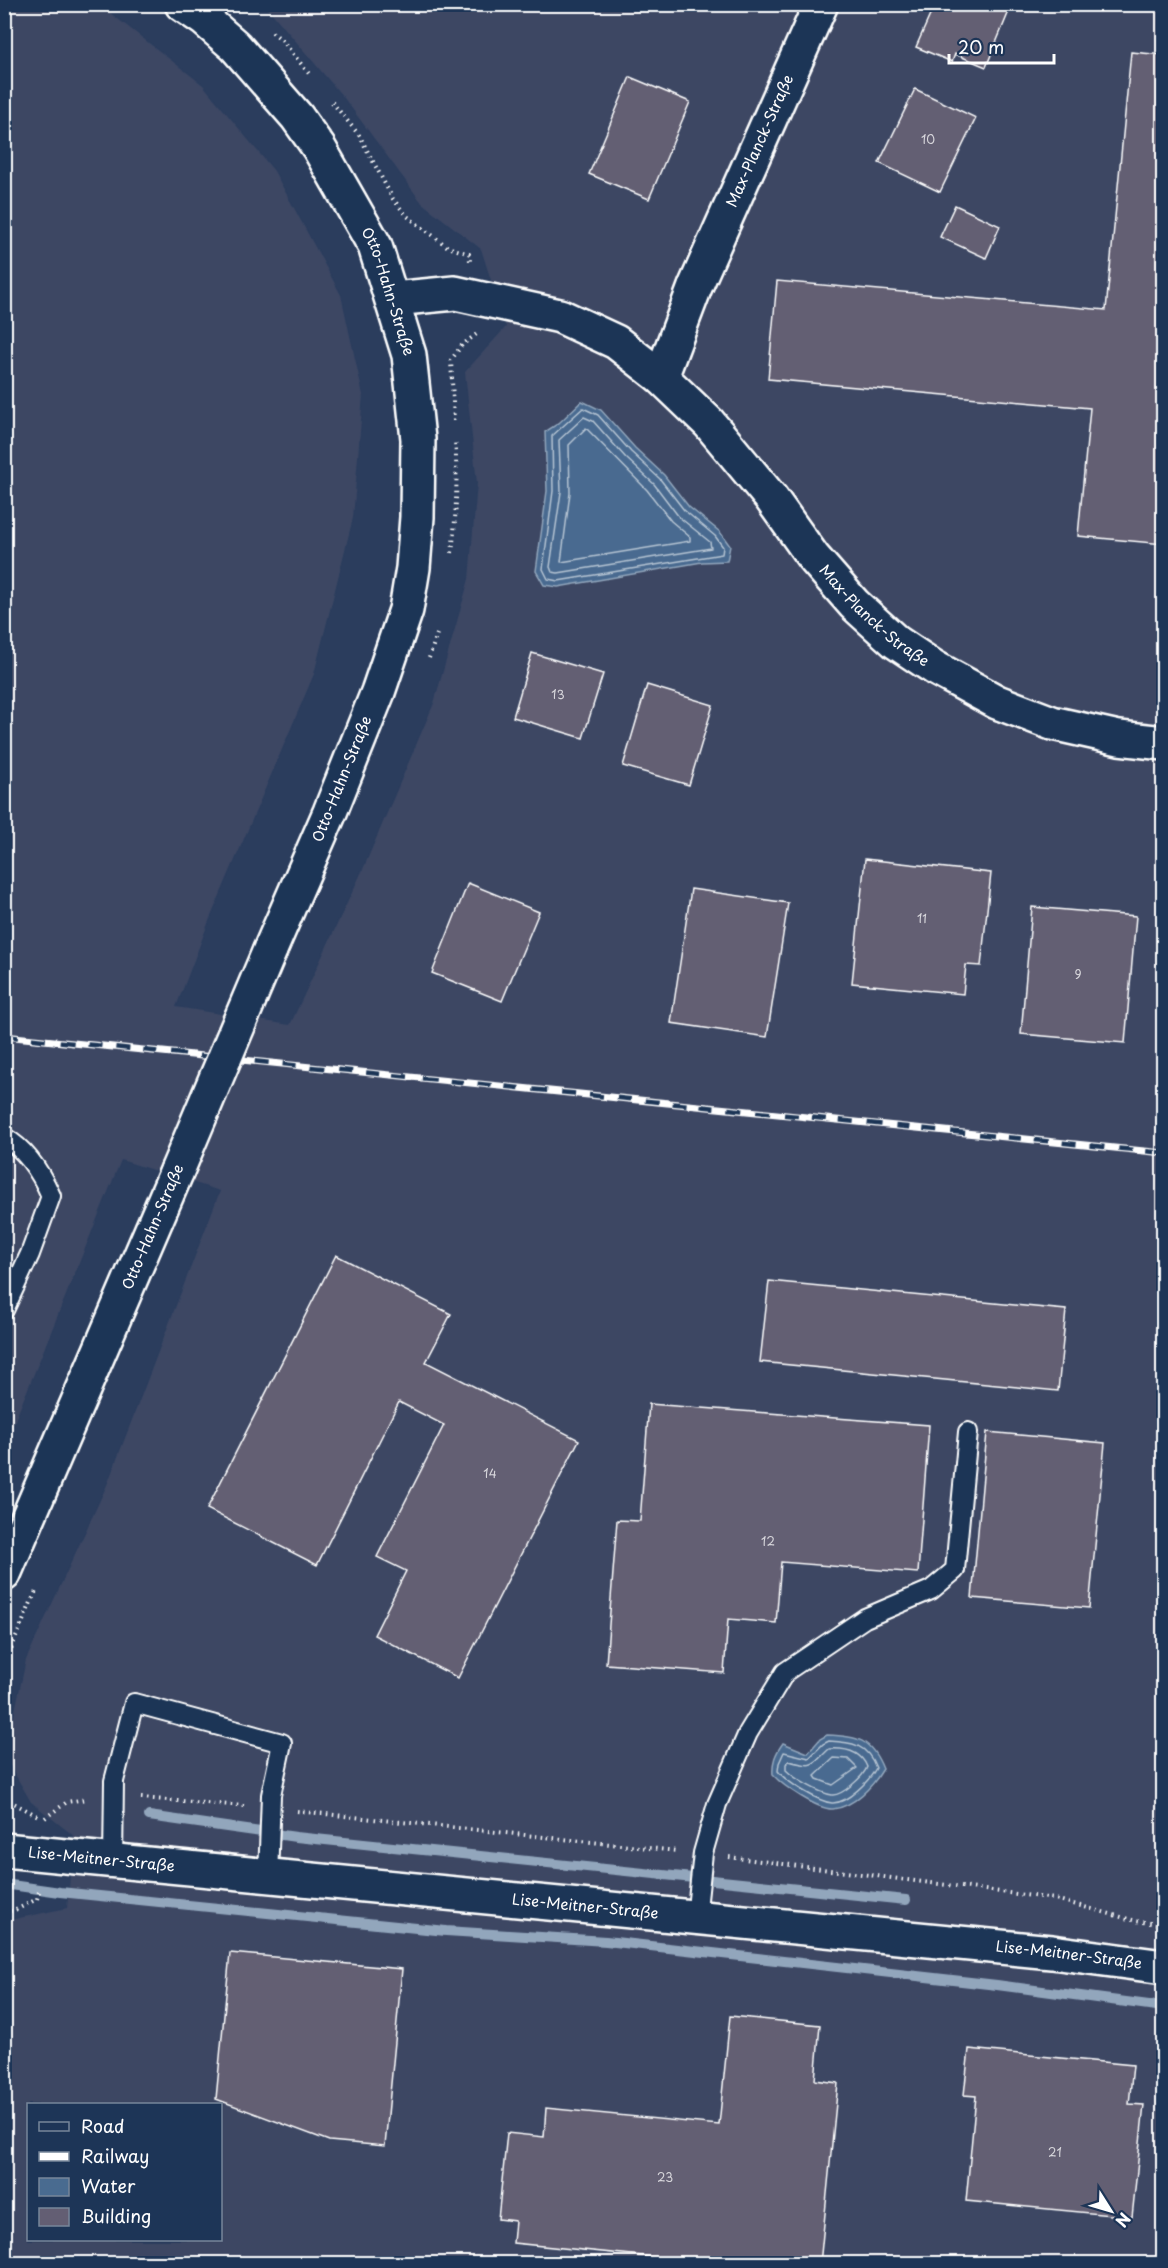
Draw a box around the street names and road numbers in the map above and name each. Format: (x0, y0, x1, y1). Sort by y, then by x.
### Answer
street label: Max-Planck-Straße (719, 70, 798, 211)
street label: Otto-Hahn-Straße (356, 222, 421, 358)
street label: Max-Planck-Straße (814, 559, 935, 671)
street label: Otto-Hahn-Straße (305, 712, 376, 845)
street label: Otto-Hahn-Straße (115, 1160, 188, 1293)
street label: Lise-Meitner-Straße (27, 1839, 176, 1877)
street label: Lise-Meitner-Straße (511, 1887, 660, 1924)
street label: Lise-Meitner-Straße (995, 1934, 1144, 1974)

